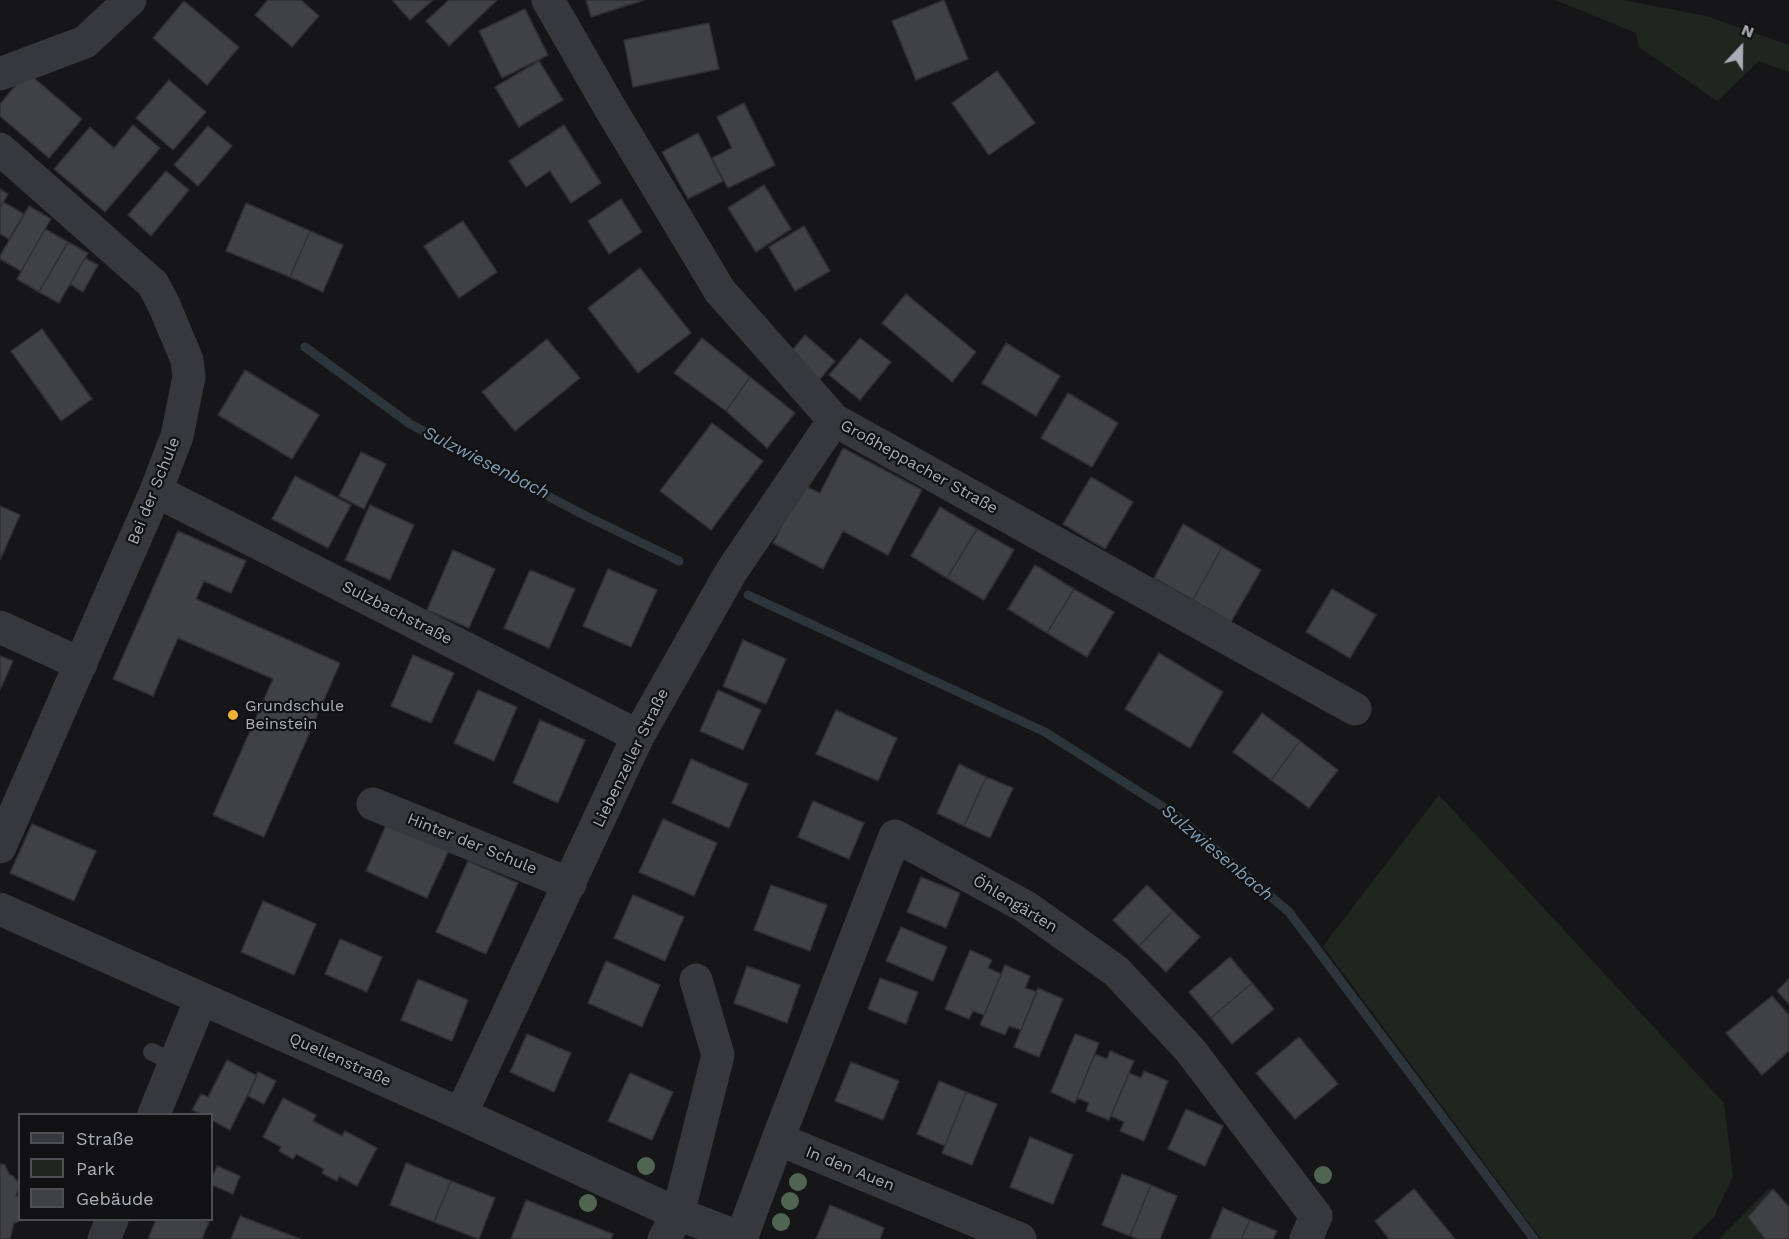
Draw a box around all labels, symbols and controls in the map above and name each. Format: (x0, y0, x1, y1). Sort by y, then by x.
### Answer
north arrow (1711, 18, 1771, 78)
text: N (1739, 20, 1757, 42)
street label: Großheppacher Straße (837, 416, 1001, 518)
water label: Sulzwiesenbach (419, 422, 553, 504)
street label: Bei der Schule (124, 435, 184, 547)
street label: Sulzbachstraße (339, 577, 455, 649)
street label: Liebenzeller Straße (589, 685, 673, 831)
place label: Grundschule Beinstein (245, 696, 344, 734)
marker: Grundschule Beinstein (226, 708, 240, 722)
water label: Sulzwiesenbach (1157, 800, 1277, 906)
street label: Hinter der Schule (404, 809, 540, 879)
street label: Öhlengärten (969, 871, 1061, 937)
street label: Quellenstraße (286, 1029, 394, 1091)
legend (18, 1113, 213, 1221)
text: Straße (76, 1128, 134, 1149)
street label: In den Auen (803, 1142, 897, 1196)
text: Park (76, 1158, 115, 1179)
text: Gebäude (76, 1188, 154, 1209)

